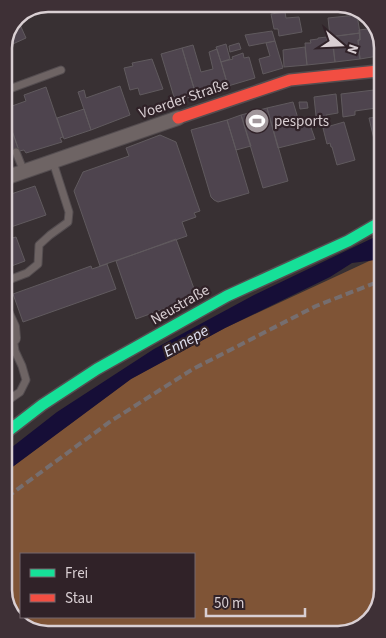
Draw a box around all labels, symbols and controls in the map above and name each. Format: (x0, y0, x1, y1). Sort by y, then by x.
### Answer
north arrow (316, 20, 366, 70)
text: N (341, 41, 363, 57)
street label: Voerder Straße (136, 74, 232, 124)
sports icon: pesports (244, 108, 270, 134)
place label: pesports (274, 111, 329, 132)
street label: Neustraße (147, 280, 213, 330)
water label: Ennepe (159, 319, 213, 362)
legend (20, 553, 195, 618)
text: Frei (65, 563, 88, 584)
scale bar (206, 586, 305, 618)
text: Stau (65, 588, 93, 609)
text: 50 m (214, 593, 244, 614)

